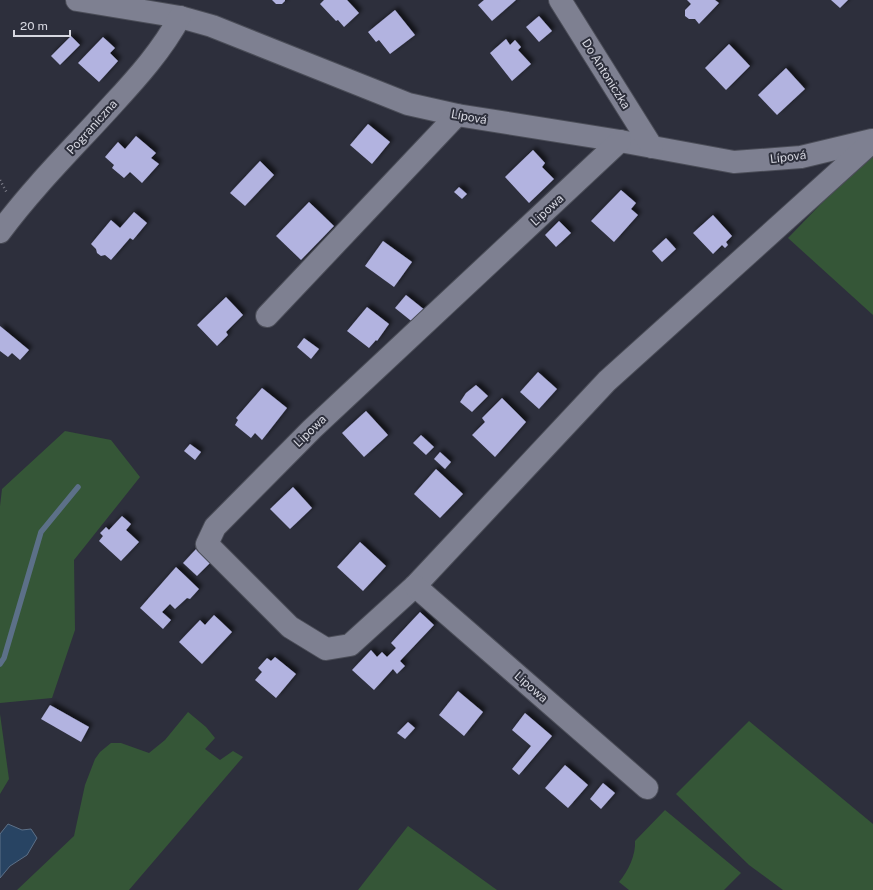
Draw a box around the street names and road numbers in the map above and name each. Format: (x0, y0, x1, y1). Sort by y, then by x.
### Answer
street label: Do Antoniczka (579, 37, 633, 111)
street label: Pograniczna (64, 97, 120, 157)
street label: Lípová (450, 107, 488, 127)
street label: Lípová (769, 148, 807, 166)
street label: Lipowa (528, 191, 566, 229)
street label: Lipowa (291, 412, 329, 450)
street label: Lipowa (511, 669, 551, 705)

